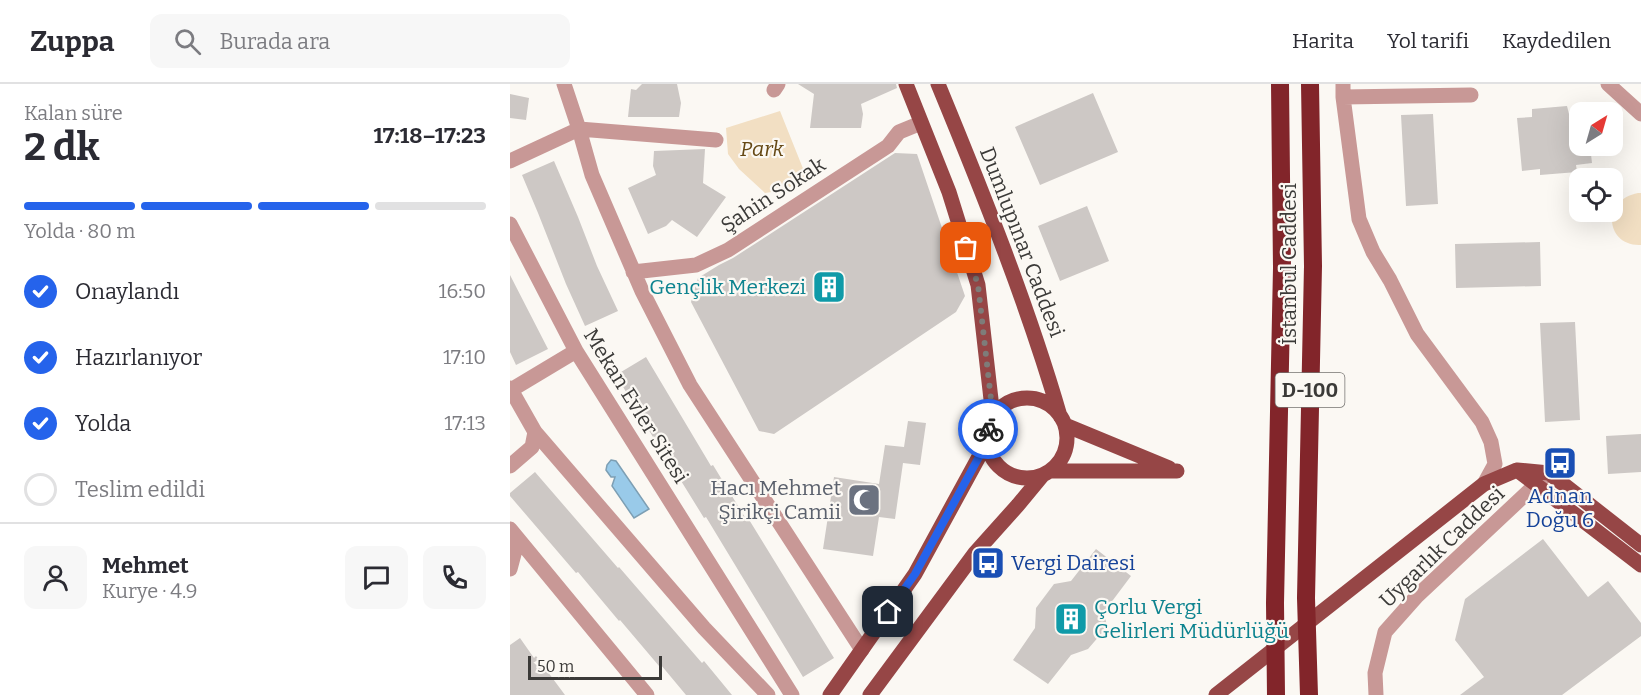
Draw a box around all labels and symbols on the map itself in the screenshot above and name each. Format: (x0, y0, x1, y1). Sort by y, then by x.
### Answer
north arrow (1569, 102, 1623, 156)
park label: Park (740, 136, 785, 162)
street label: Dumlupınar Caddesi (974, 143, 1070, 341)
street label: Şahin Sokak (716, 152, 830, 238)
street label: İstanbul Caddesi (1276, 183, 1302, 345)
pin (940, 222, 991, 273)
building icon: Gençlik Merkezi (811, 269, 847, 305)
place label: Gençlik Merkezi (649, 274, 806, 300)
street label: Mekan Evler Sitesi (578, 324, 694, 488)
road number: D-100 (1276, 373, 1344, 407)
courier (958, 399, 1018, 459)
bus stop icon: Adnan Doğu 6 (1542, 445, 1578, 481)
place label: Hacı Mehmet Şirikçi Camii (710, 475, 841, 525)
street label: Uygarlık Caddesi (1374, 481, 1510, 613)
mosque icon: Hacı Mehmet Şirikçi Camii (846, 482, 882, 518)
place label: Adnan Doğu 6 (1526, 483, 1594, 533)
bus stop icon: Vergi Dairesi (970, 545, 1006, 581)
place label: Vergi Dairesi (1011, 550, 1135, 576)
pin (862, 586, 913, 637)
place label: Çorlu Vergi Gelirleri Müdürlüğü (1094, 594, 1289, 644)
building icon: Çorlu Vergi Gelirleri Müdürlüğü (1053, 601, 1089, 637)
scale bar (528, 653, 662, 680)

